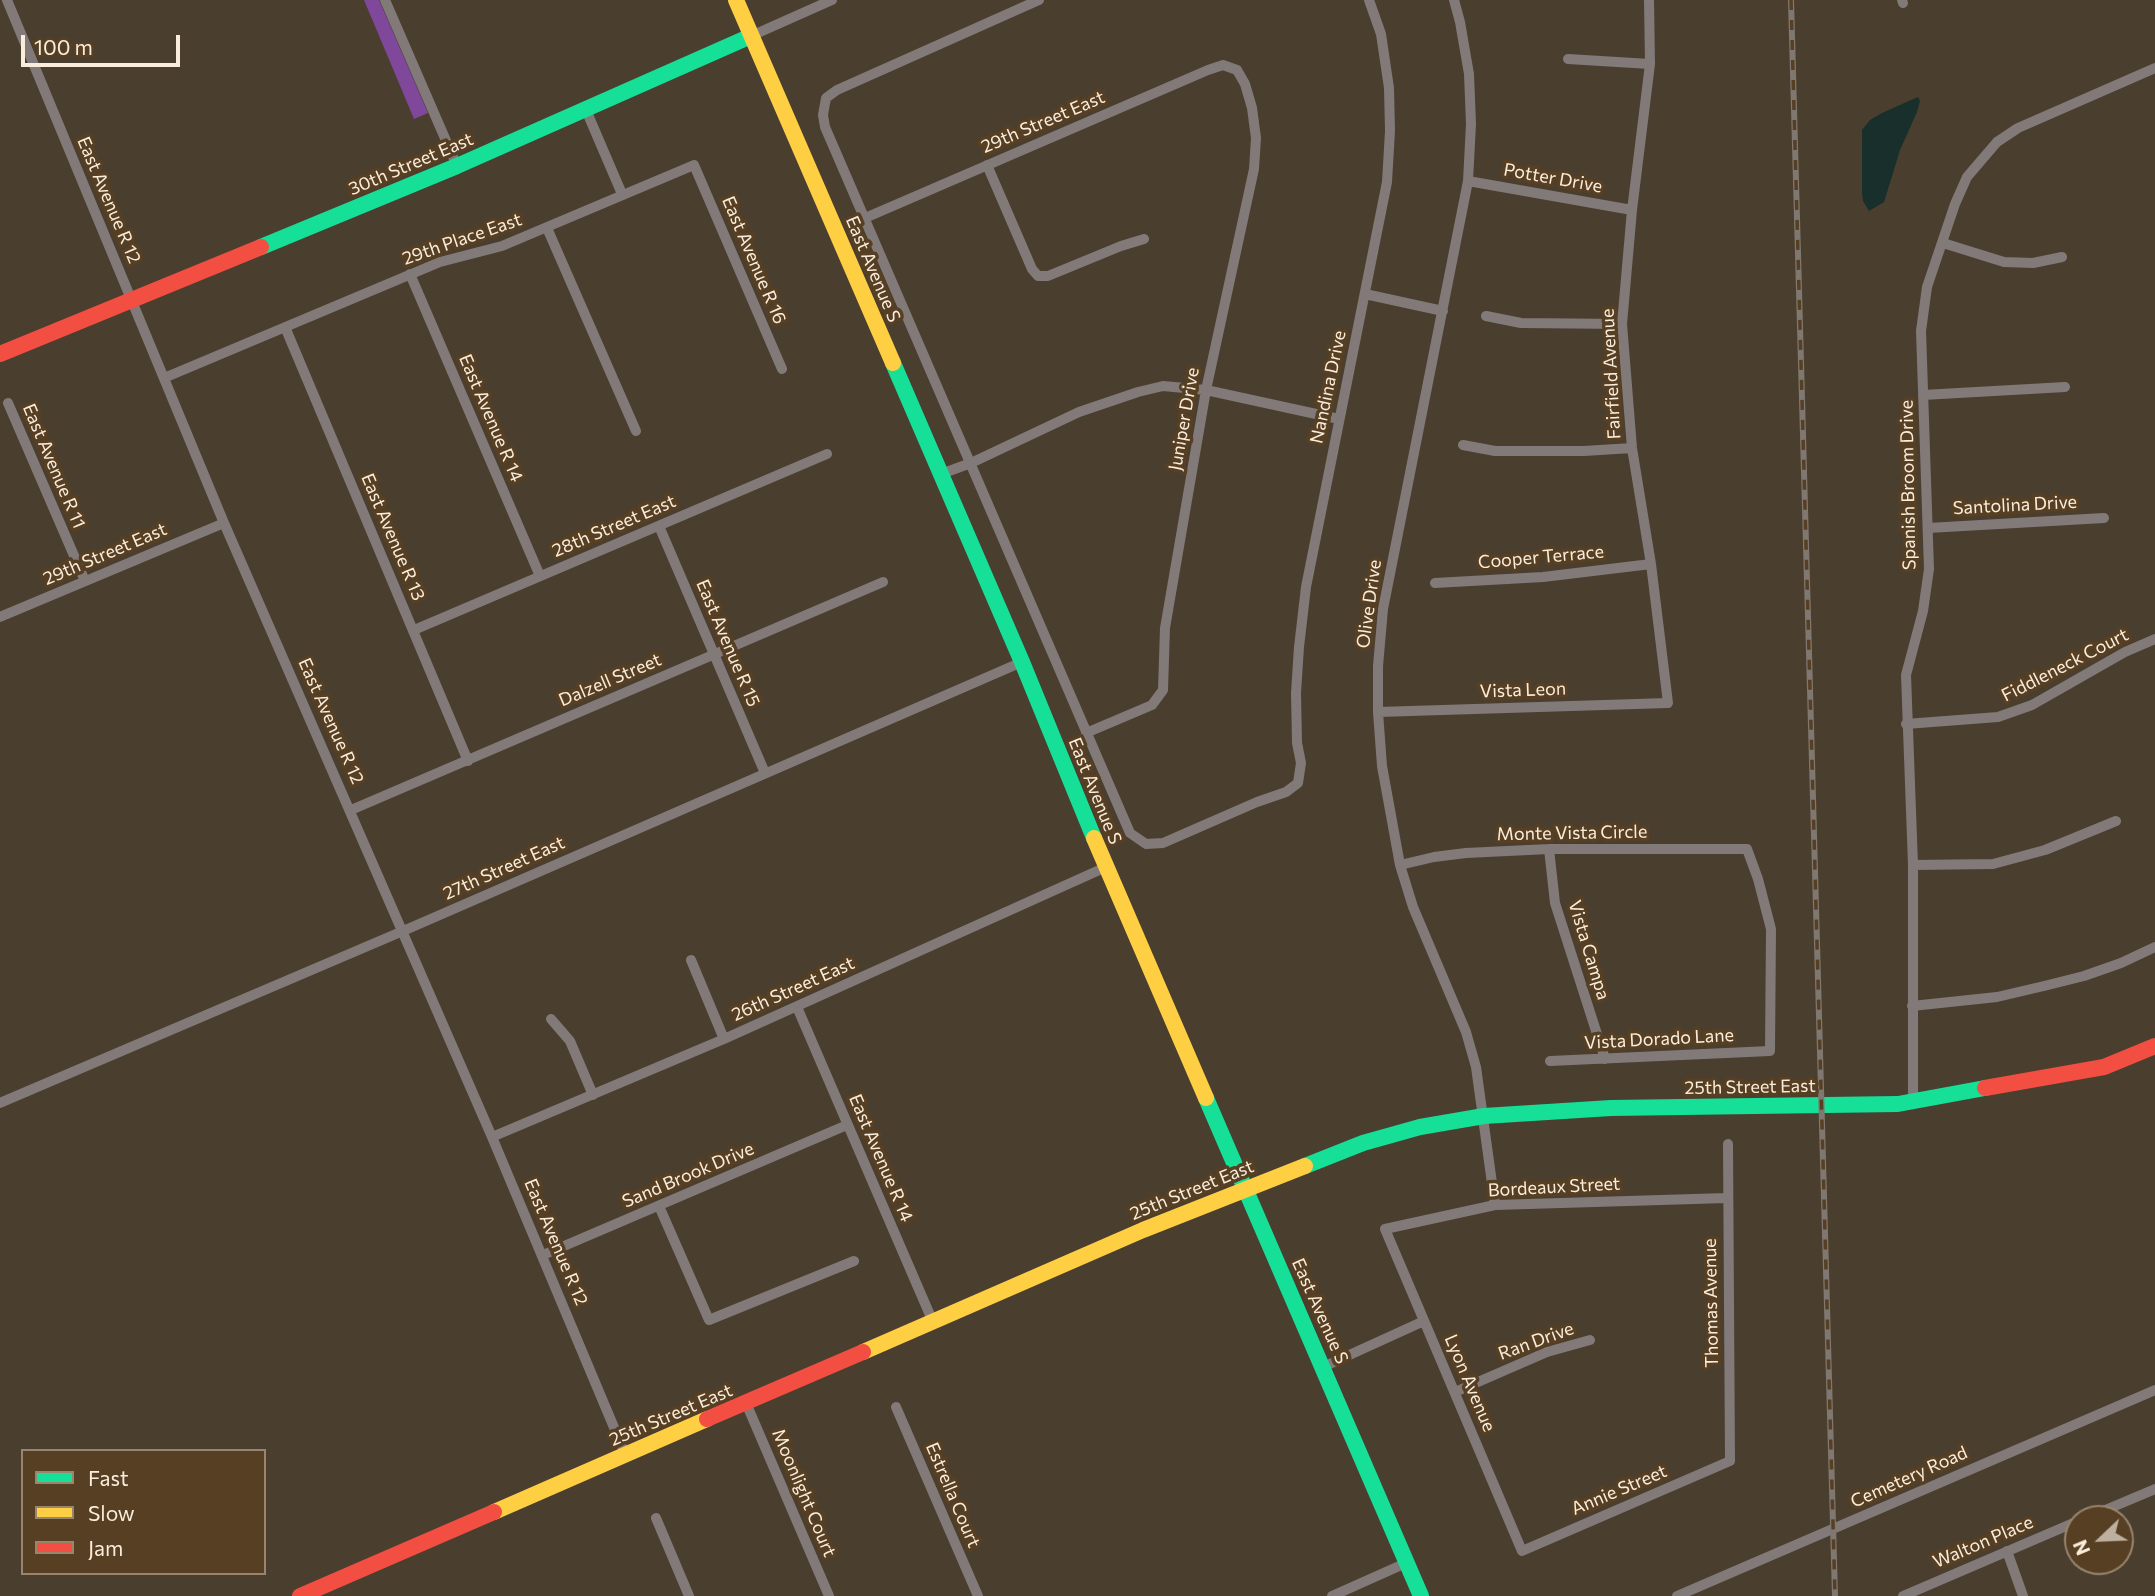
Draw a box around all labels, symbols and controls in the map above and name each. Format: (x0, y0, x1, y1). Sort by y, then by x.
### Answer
scale bar (24, 21, 184, 65)
text: 100 m (34, 34, 93, 59)
street label: 29th Street East (978, 86, 1108, 158)
street label: 30th Street East (346, 128, 476, 200)
street label: East Avenue R 12 (73, 133, 145, 267)
street label: Potter Drive (1502, 159, 1604, 197)
street label: East Avenue R 16 (717, 193, 791, 327)
street label: 29th Place East (400, 208, 524, 270)
street label: East Avenue S (841, 213, 905, 325)
street label: Fairfield Avenue (1597, 308, 1625, 440)
street label: Nandina Drive (1305, 329, 1351, 445)
street label: East Avenue R 14 (454, 351, 528, 485)
street label: Juniper Drive (1164, 366, 1204, 472)
street label: East Avenue R 11 (18, 400, 90, 532)
street label: Spanish Broom Drive (1896, 400, 1920, 570)
street label: East Avenue R 13 (356, 470, 430, 604)
street label: 28th Street East (549, 490, 679, 562)
street label: Santolina Drive (1952, 491, 2078, 519)
street label: 29th Street East (40, 518, 170, 590)
street label: Cooper Terrace (1477, 541, 1605, 573)
street label: Olive Drive (1352, 558, 1386, 650)
street label: East Avenue R 15 (691, 576, 765, 710)
street label: Fiddleneck Court (1998, 624, 2132, 706)
street label: Dalzell Street (556, 649, 664, 711)
street label: East Avenue R 12 (294, 655, 368, 787)
street label: Vista Leon (1480, 678, 1566, 702)
street label: East Avenue S (1064, 735, 1126, 847)
street label: Monte Vista Circle (1497, 821, 1647, 845)
street label: 27th Street East (440, 832, 568, 904)
street label: Vista Campa (1564, 898, 1614, 1002)
street label: 26th Street East (728, 952, 858, 1026)
street label: Vista Dorado Lane (1584, 1024, 1734, 1054)
street label: 25th Street East (1684, 1075, 1816, 1099)
street label: East Avenue R 14 (844, 1091, 918, 1225)
street label: Sand Brook Drive (619, 1138, 757, 1212)
street label: 25th Street East (1127, 1155, 1257, 1225)
street label: Bordeaux Street (1487, 1173, 1621, 1201)
street label: East Avenue R 12 (520, 1175, 592, 1309)
street label: Thomas Avenue (1699, 1238, 1723, 1368)
street label: East Avenue S (1287, 1255, 1353, 1367)
street label: Ran Drive (1495, 1317, 1577, 1365)
street label: Lyon Avenue (1440, 1331, 1500, 1435)
street label: 25th Street East (606, 1379, 736, 1451)
street label: Moonlight Court (767, 1426, 841, 1560)
street label: Estrella Court (921, 1439, 985, 1551)
street label: Cemetery Road (1847, 1442, 1971, 1512)
legend (21, 1449, 266, 1575)
street label: Annie Street (1568, 1460, 1670, 1520)
text: Fast (88, 1465, 129, 1490)
text: Slow (88, 1500, 135, 1525)
north arrow (2064, 1505, 2134, 1575)
street label: Walton Place (1930, 1511, 2036, 1573)
text: Jam (88, 1535, 123, 1560)
text: N (2068, 1537, 2094, 1559)

